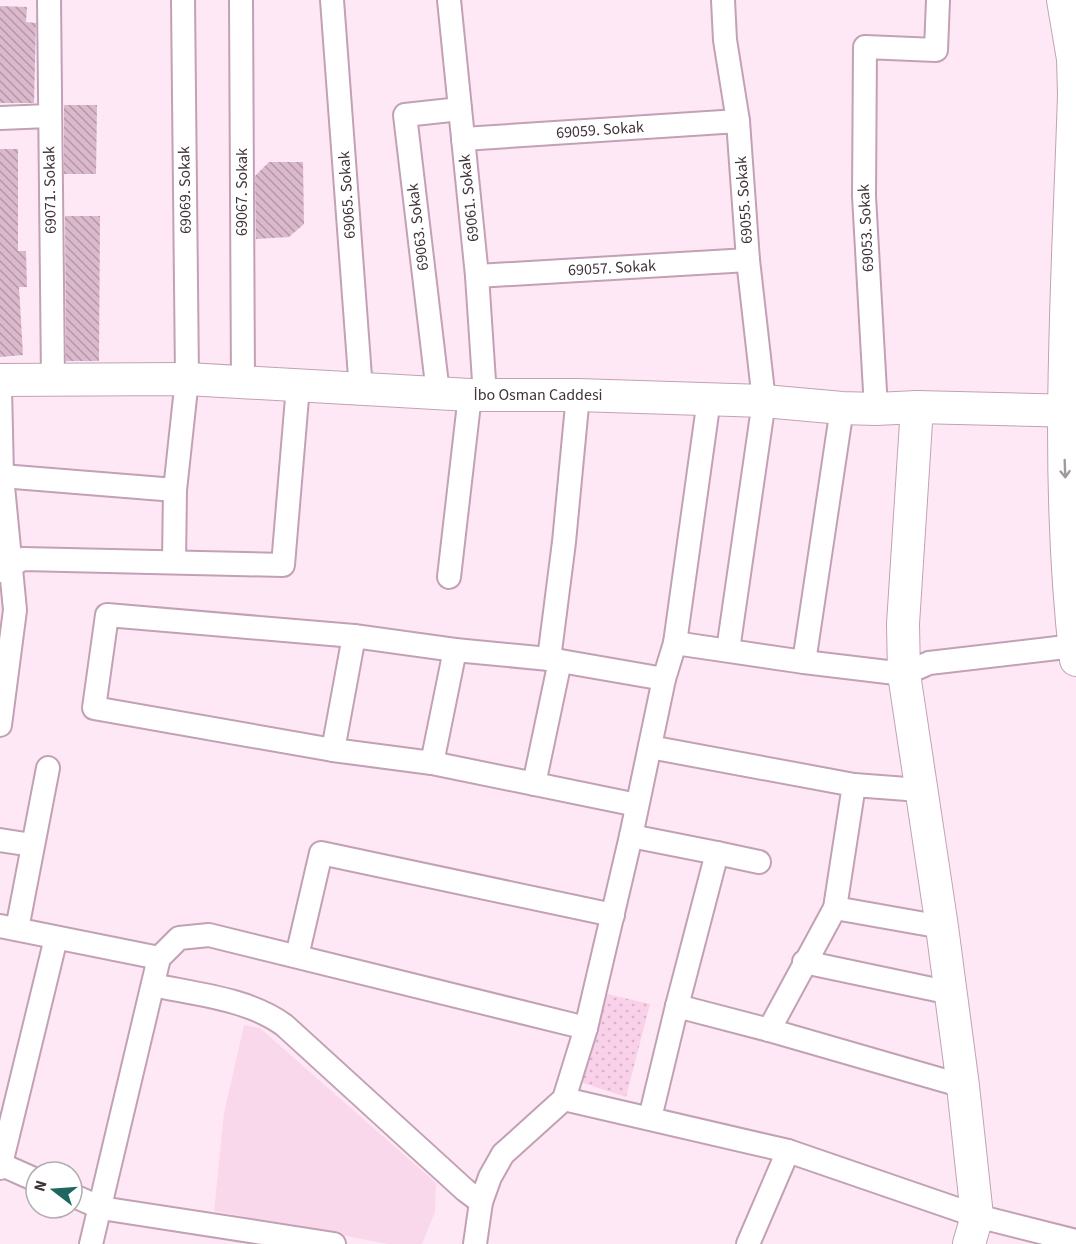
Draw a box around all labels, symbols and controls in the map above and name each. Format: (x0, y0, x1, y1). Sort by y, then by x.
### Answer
street label: 69059. Sokak (555, 116, 645, 144)
street label: 69071. Sokak (38, 146, 62, 234)
street label: 69069. Sokak (173, 146, 197, 234)
street label: 69067. Sokak (231, 148, 253, 236)
street label: 69065. Sokak (333, 150, 361, 240)
street label: 69061. Sokak (453, 153, 485, 243)
street label: 69055. Sokak (730, 155, 758, 245)
street label: 69063. Sokak (402, 182, 434, 272)
street label: 69053. Sokak (853, 183, 879, 272)
street label: 69057. Sokak (568, 255, 657, 281)
street label: İbo Osman Caddesi (473, 384, 603, 406)
one-way arrow (1059, 459, 1070, 479)
north arrow (24, 1160, 84, 1220)
text: N (29, 1178, 53, 1194)

